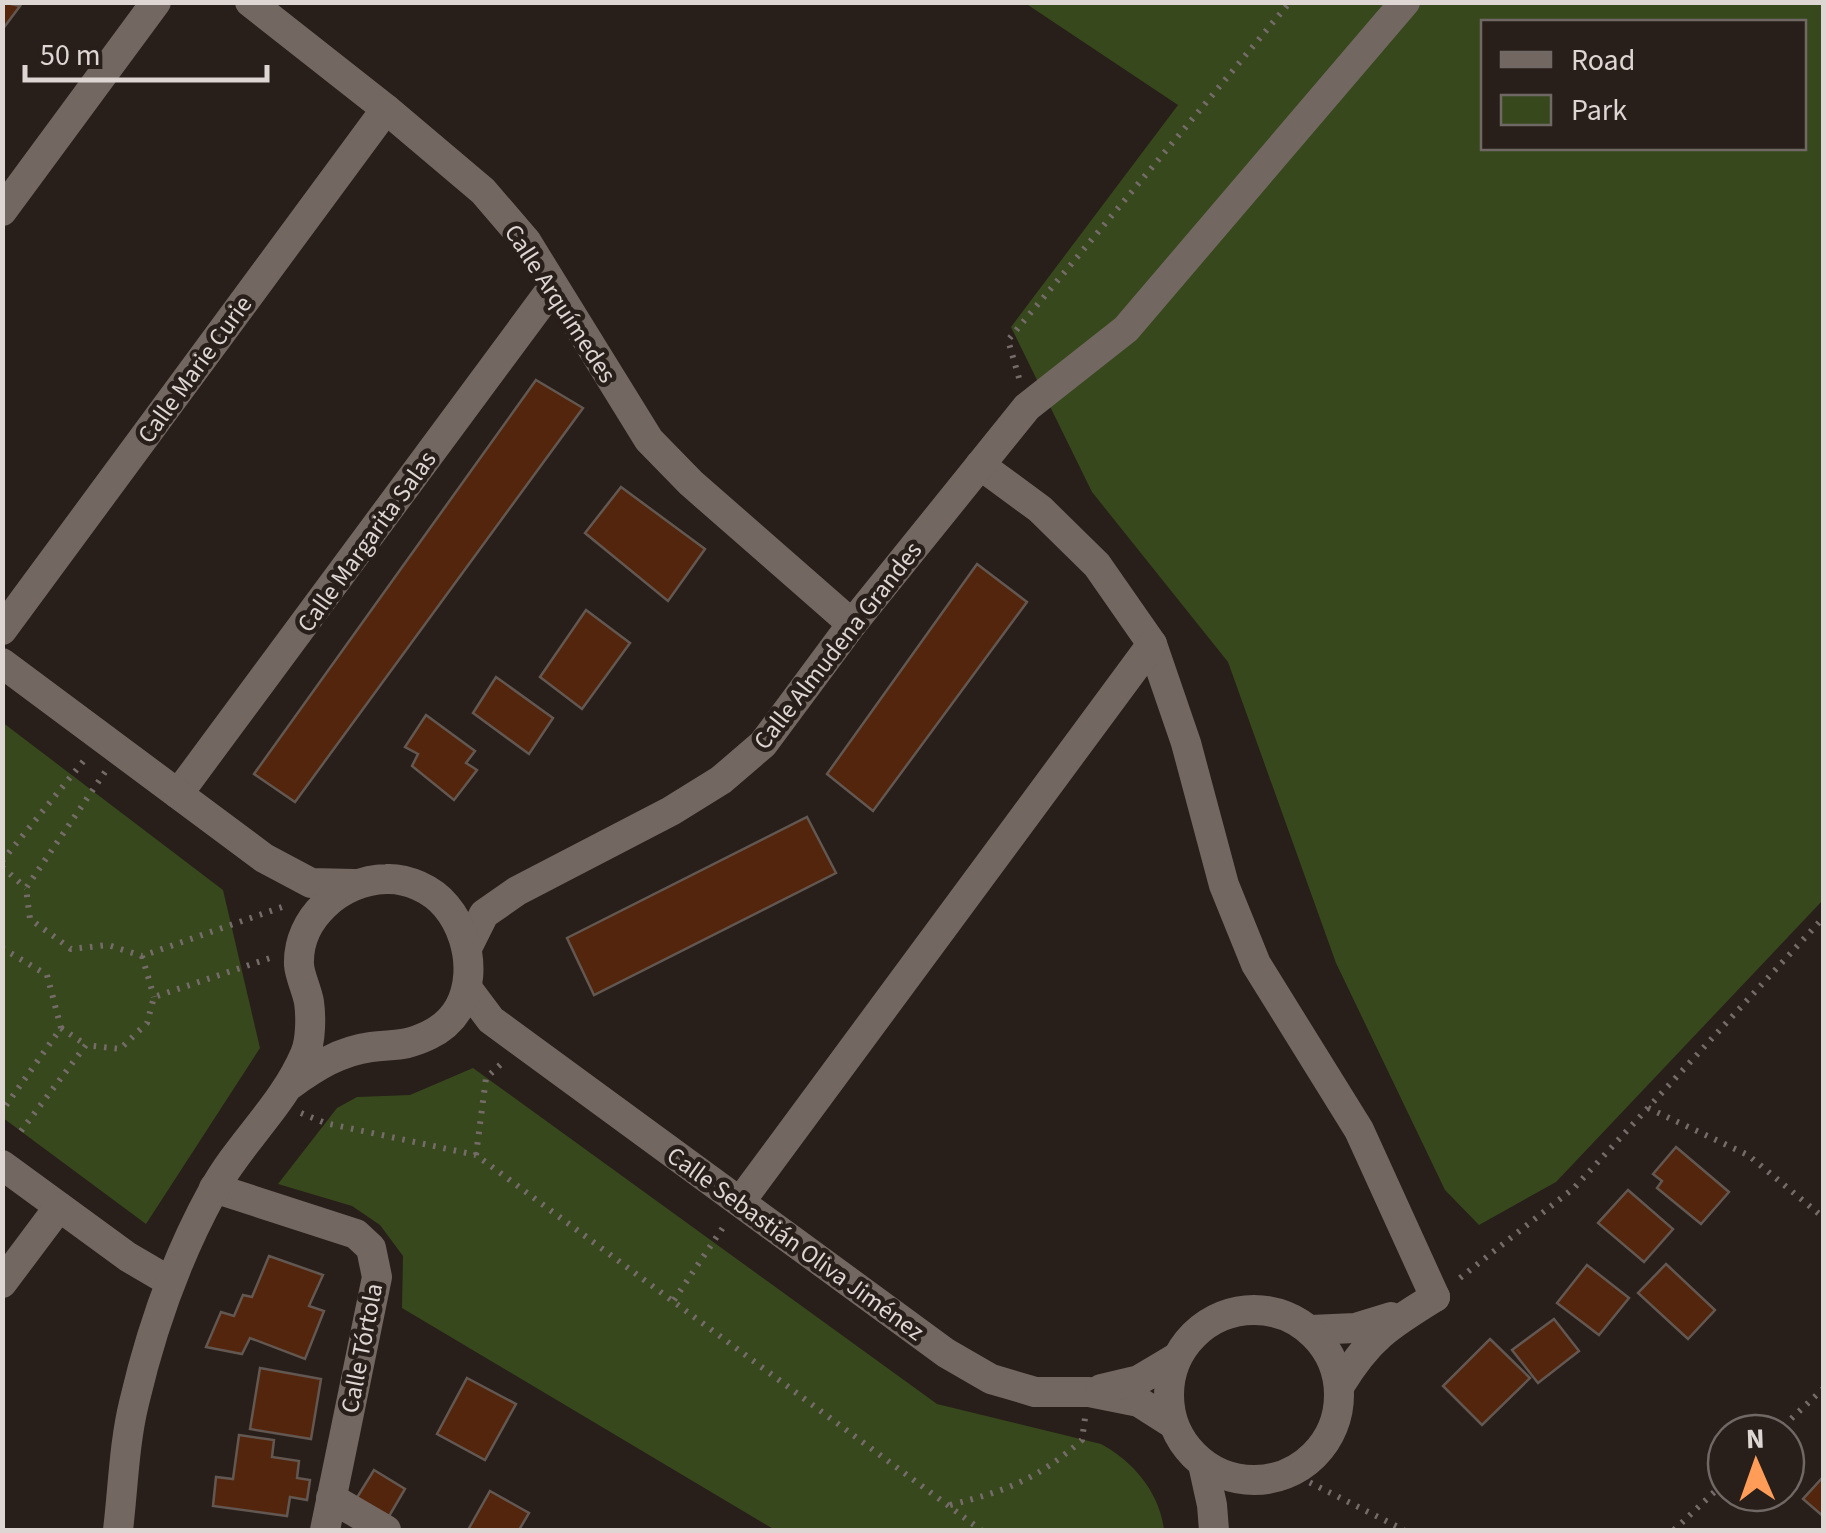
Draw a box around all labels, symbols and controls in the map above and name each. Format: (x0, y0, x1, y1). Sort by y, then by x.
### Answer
scale bar (25, 20, 268, 82)
legend (1481, 20, 1806, 150)
text: 50 m (40, 34, 101, 77)
text: Road (1571, 39, 1635, 82)
text: Park (1571, 89, 1627, 132)
street label: Calle Arquímedes (495, 217, 625, 390)
street label: Calle Marie Curie (129, 288, 261, 451)
street label: Calle Margarita Salas (289, 443, 445, 640)
street label: Calle Almudena Grandes (745, 534, 931, 757)
street label: Calle Sebastián Oliva Jiménez (659, 1138, 932, 1350)
street label: Calle Tórtola (332, 1280, 392, 1416)
north arrow (1706, 1413, 1806, 1513)
text: N (1745, 1419, 1765, 1459)

